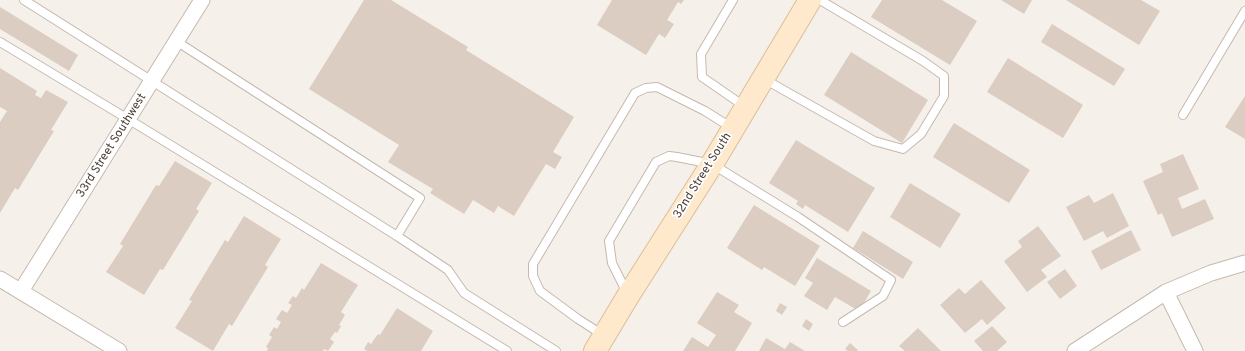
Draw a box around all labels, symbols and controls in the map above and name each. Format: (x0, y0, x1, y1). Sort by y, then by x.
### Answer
street label: 33rd Street Southwest (74, 91, 150, 201)
street label: 32nd Street South (671, 131, 735, 221)

